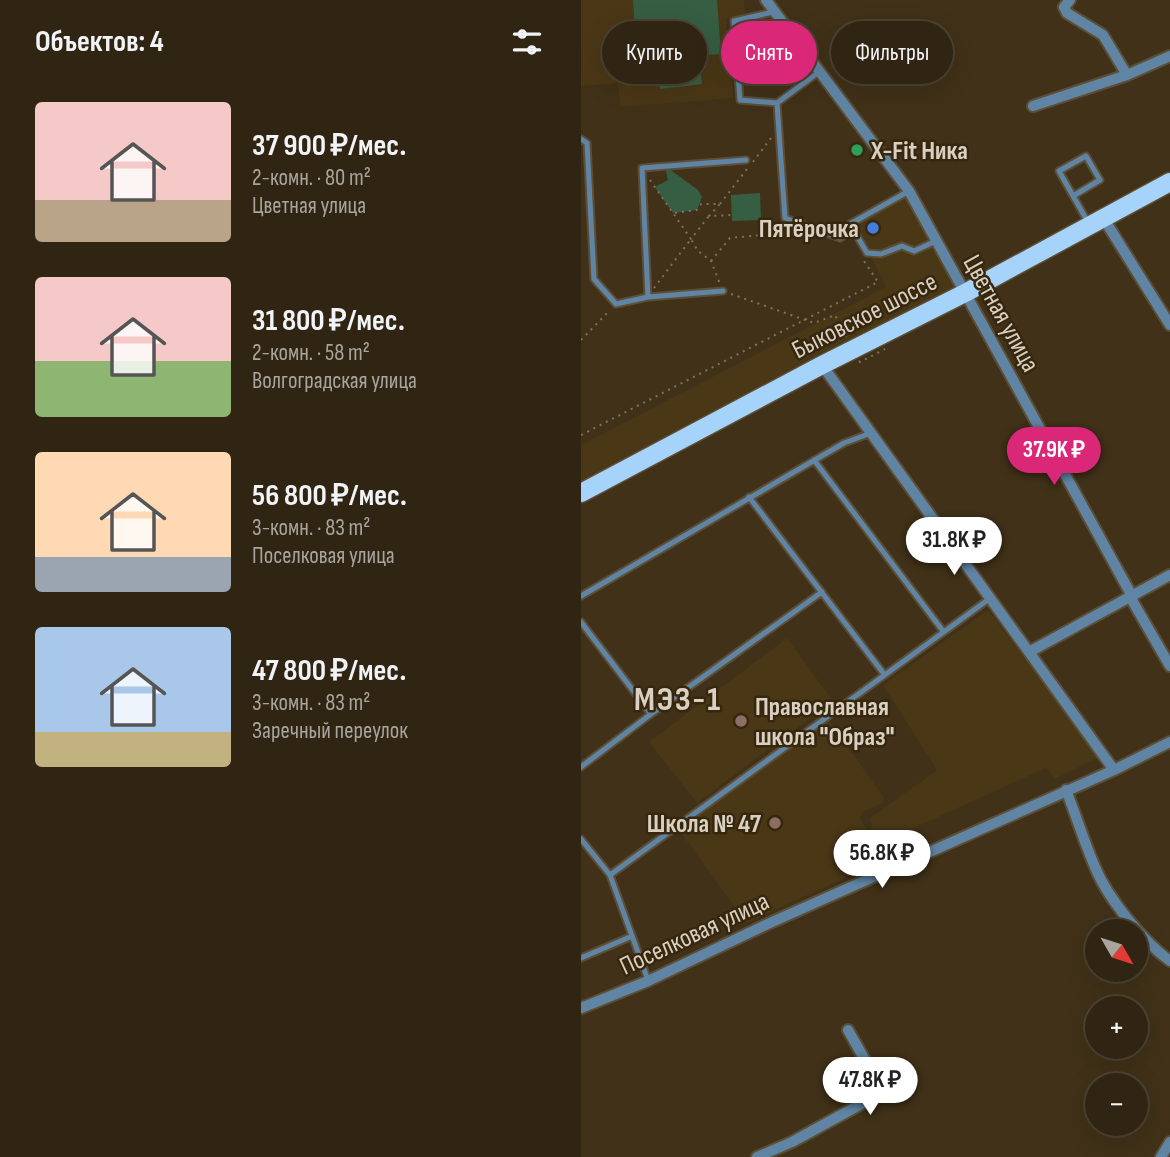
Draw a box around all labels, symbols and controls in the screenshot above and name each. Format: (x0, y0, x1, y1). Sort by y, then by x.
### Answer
chip: Купить (602, 21, 707, 84)
chip: Снять (721, 21, 817, 84)
chip: Фильтры (831, 21, 953, 84)
icon: filters (508, 23, 546, 61)
text: Объектов: 4 (35, 24, 164, 60)
text: 37 900 ₽/мес. (252, 128, 406, 164)
icon: home (91, 130, 175, 214)
place label: X-Fit Ника (870, 136, 968, 167)
marker: X-Fit Ника (849, 142, 865, 158)
text: 2-комн. · 80 m² (252, 164, 371, 192)
text: Цветная улица (252, 192, 366, 220)
place label: Пятёрочка (759, 214, 859, 245)
marker: Пятёрочка (865, 220, 881, 236)
street label: Цветная улица (956, 250, 1046, 378)
street label: Быковское шоссе (787, 267, 942, 366)
text: 31 800 ₽/мес. (252, 303, 405, 339)
icon: home (91, 305, 175, 389)
text: 2-комн. · 58 m² (252, 339, 370, 367)
text: Волгоградская улица (252, 367, 417, 395)
pin: 37.9K ₽ (989, 428, 1119, 487)
text: 37.9K ₽ (1023, 436, 1085, 464)
text: 56 800 ₽/мес. (252, 478, 407, 514)
icon: home (91, 480, 175, 564)
text: 3-комн. · 83 m² (252, 514, 370, 542)
pin: 31.8K ₽ (889, 518, 1019, 577)
text: 31.8K ₽ (922, 526, 986, 554)
text: Поселковая улица (252, 542, 395, 570)
text: 47 800 ₽/мес. (252, 653, 406, 689)
icon: home (91, 655, 175, 739)
district label: МЭЗ-1 (634, 680, 722, 720)
text: 3-комн. · 83 m² (252, 689, 370, 717)
place label: Православная школа "Образ" (755, 692, 895, 753)
marker: Православная школа "Образ" (733, 713, 749, 729)
text: Заречный переулок (252, 717, 408, 745)
place label: Школа № 47 (647, 809, 762, 840)
marker: Школа № 47 (767, 815, 783, 831)
pin: 56.8K ₽ (817, 830, 947, 890)
text: 56.8K ₽ (850, 839, 914, 867)
street label: Поселковая улица (615, 886, 774, 982)
north arrow (1085, 919, 1148, 982)
map controls (1085, 919, 1148, 1136)
button: + (1085, 996, 1148, 1059)
pin: 47.8K ₽ (805, 1058, 935, 1117)
text: 47.8K ₽ (839, 1066, 901, 1094)
button: − (1085, 1073, 1148, 1136)

